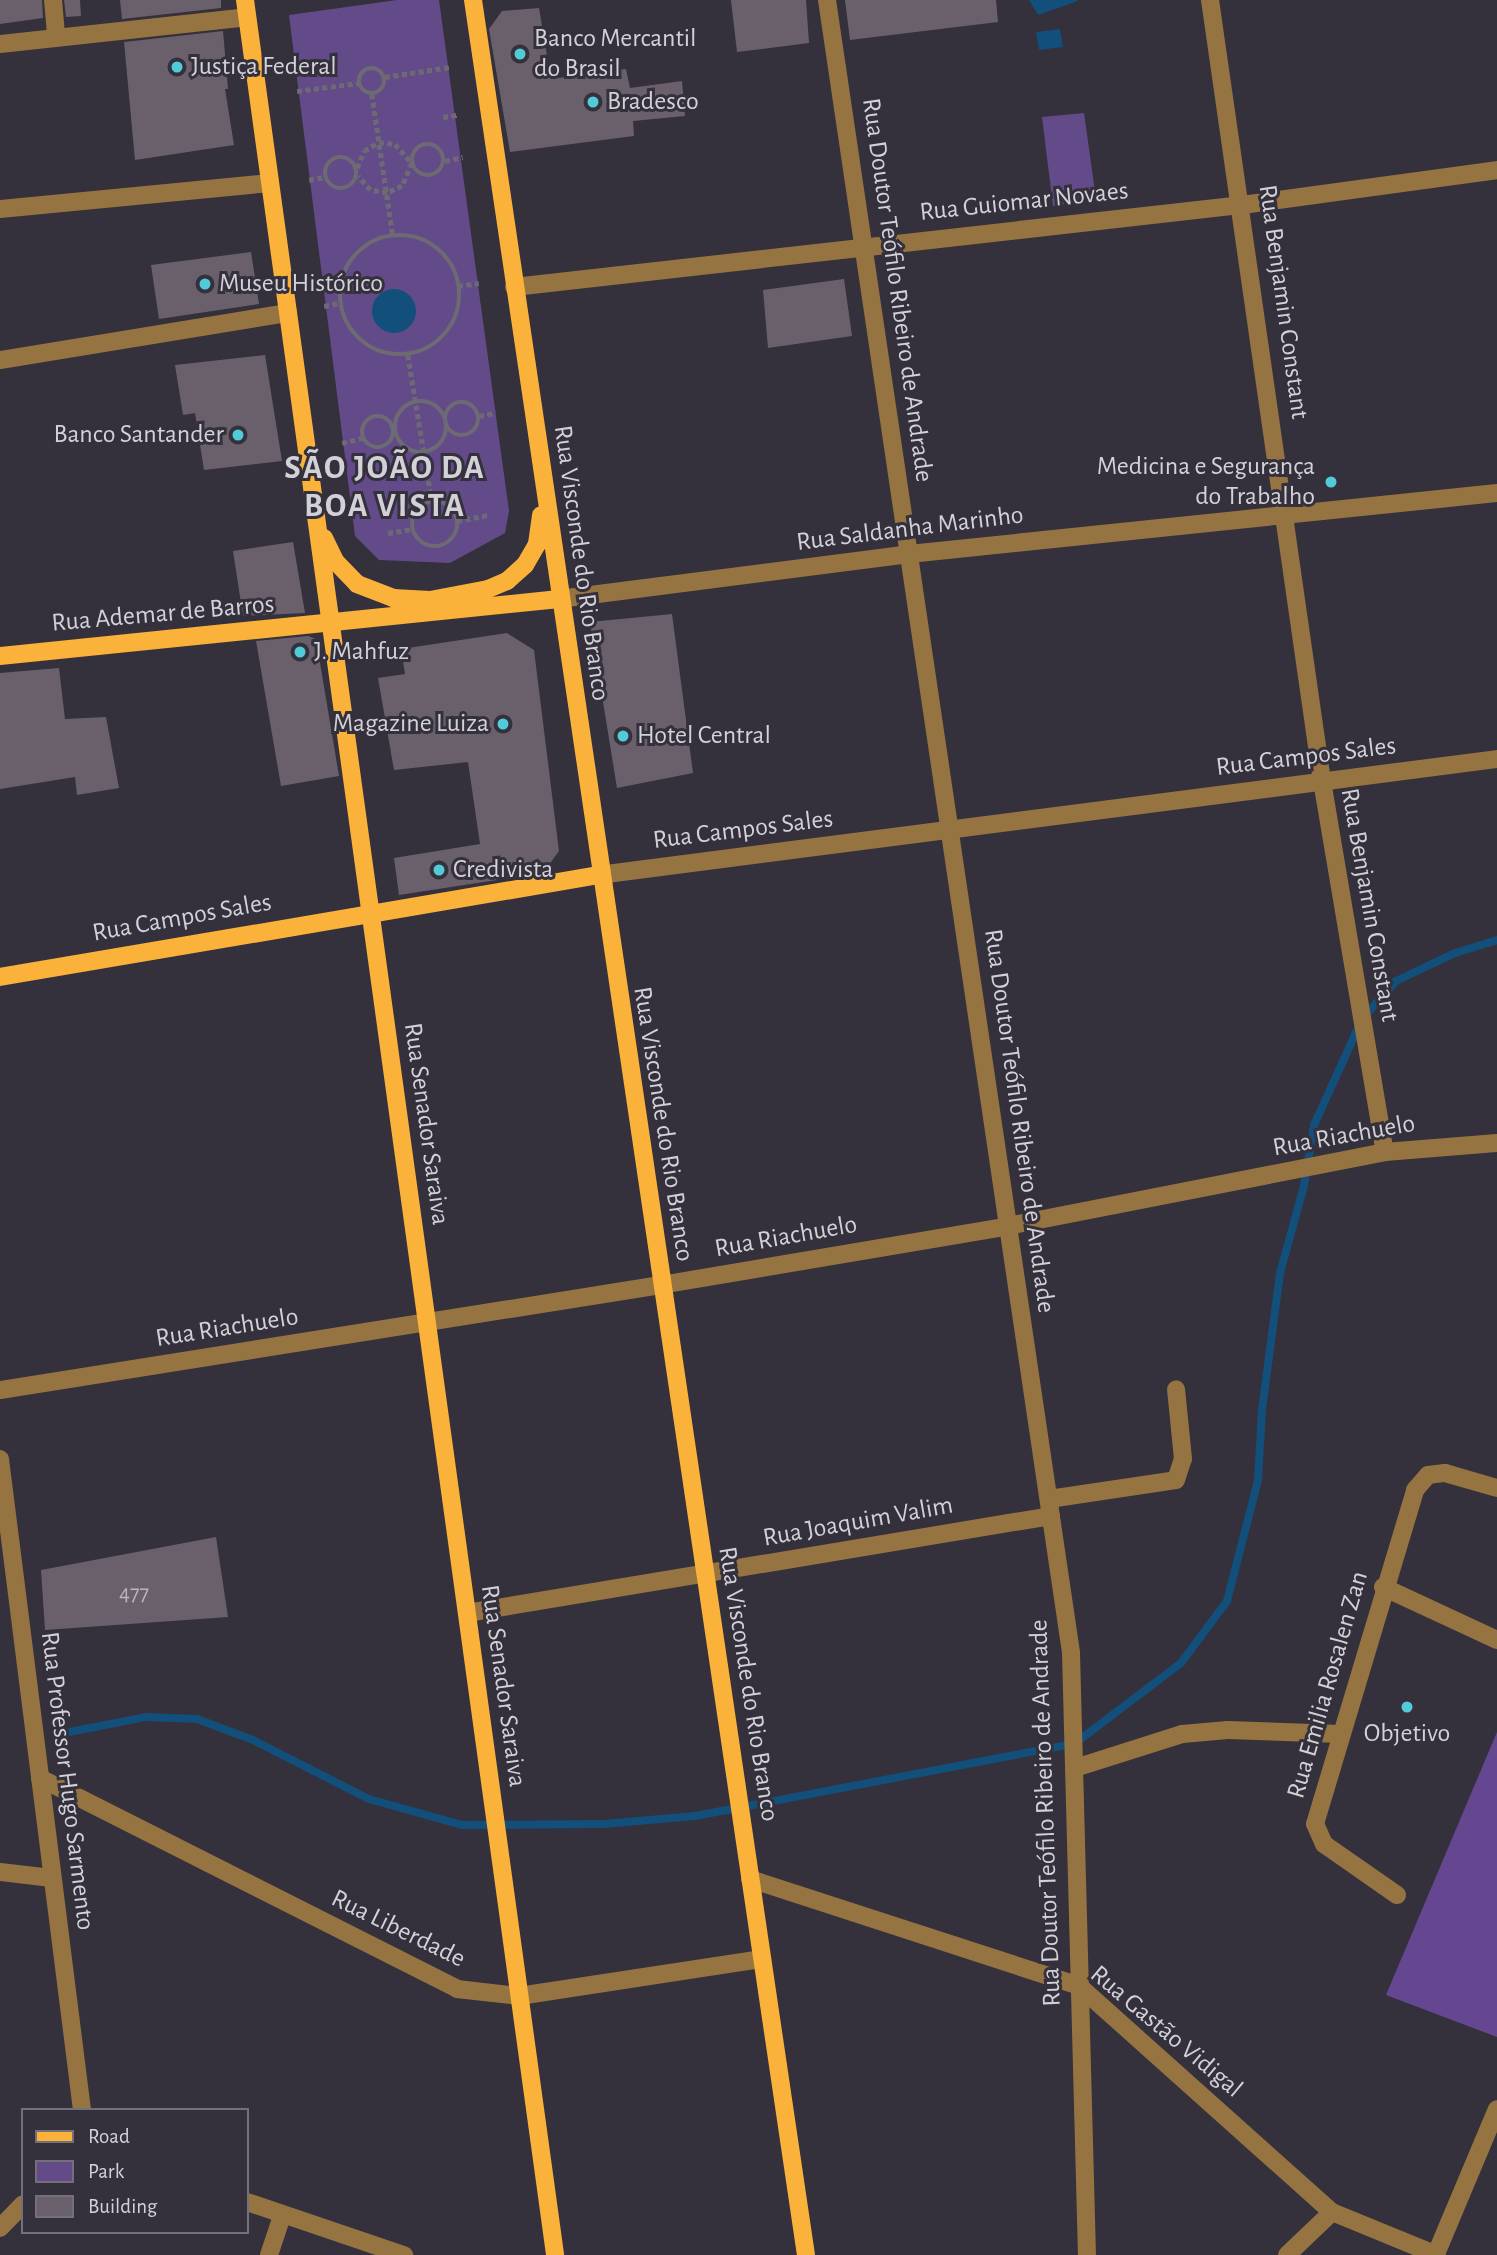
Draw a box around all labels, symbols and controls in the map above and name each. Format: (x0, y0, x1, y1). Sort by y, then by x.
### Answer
place label: Banco Mercantil do Brasil (534, 23, 696, 84)
marker: Banco Mercantil do Brasil (512, 46, 528, 62)
place label: Justiça Federal (191, 51, 337, 83)
marker: Justiça Federal (169, 59, 185, 75)
place label: Bradesco (607, 86, 699, 118)
marker: Bradesco (585, 94, 601, 110)
street label: Rua Doutor Teófilo Ribeiro de Andrade (855, 96, 939, 484)
street label: Rua Guiomar Novaes (918, 176, 1130, 228)
street label: Rua Benjamin Constant (1251, 183, 1315, 421)
place label: Museu Histórico (219, 268, 383, 300)
marker: Museu Histórico (197, 276, 213, 292)
place label: Banco Santander (54, 419, 224, 451)
street label: Rua Visconde do Rio Branco (546, 423, 616, 703)
marker: Banco Santander (230, 427, 246, 443)
district label: SÃO JOÃO DA BOA VISTA (286, 449, 484, 527)
place label: Medicina e Segurança do Trabalho (1097, 451, 1315, 512)
marker: Medicina e Segurança do Trabalho (1321, 472, 1341, 492)
street label: Rua Saldanha Marinho (795, 500, 1025, 558)
street label: Rua Ademar de Barros (50, 589, 276, 639)
place label: J. Mahfuz (314, 636, 409, 668)
marker: J. Mahfuz (292, 644, 308, 660)
place label: Magazine Luiza (333, 708, 489, 740)
marker: Magazine Luiza (495, 716, 511, 732)
place label: Hotel Central (637, 720, 771, 752)
marker: Hotel Central (615, 728, 631, 744)
street label: Rua Campos Sales (1214, 730, 1398, 784)
street label: Rua Benjamin Constant (1333, 786, 1405, 1024)
street label: Rua Campos Sales (651, 803, 835, 857)
place label: Credivista (453, 854, 553, 886)
marker: Credivista (431, 862, 447, 878)
street label: Rua Campos Sales (90, 887, 274, 949)
street label: Rua Doutor Teófilo Ribeiro de Andrade (977, 927, 1061, 1315)
street label: Rua Visconde do Rio Branco (626, 984, 700, 1264)
street label: Rua Senador Saraiva (396, 1021, 456, 1227)
street label: Rua Riachuelo (1270, 1108, 1418, 1164)
street label: Rua Riachuelo (712, 1209, 860, 1265)
street label: Rua Riachuelo (153, 1301, 301, 1355)
street label: Rua Joaquim Valim (761, 1490, 955, 1554)
street label: Rua Visconde do Rio Branco (711, 1544, 785, 1824)
street label: Rua Emilia Rosalen Zan (1281, 1568, 1375, 1802)
house number: 477 (119, 1580, 149, 1608)
street label: Rua Senador Saraiva (473, 1583, 533, 1789)
street label: Rua Doutor Teófilo Ribeiro de Andrade (1024, 1619, 1068, 2007)
street label: Rua Professor Hugo Sarmento (33, 1630, 101, 1932)
marker: Objetivo (1399, 1699, 1415, 1715)
place label: Objetivo (1364, 1718, 1450, 1750)
street label: Rua Liberdade (326, 1883, 470, 1975)
street label: Rua Gastão Vidigal (1083, 1959, 1249, 2105)
legend (21, 2108, 248, 2234)
text: Road (88, 2126, 130, 2147)
text: Park (88, 2161, 124, 2182)
text: Building (88, 2196, 157, 2217)

